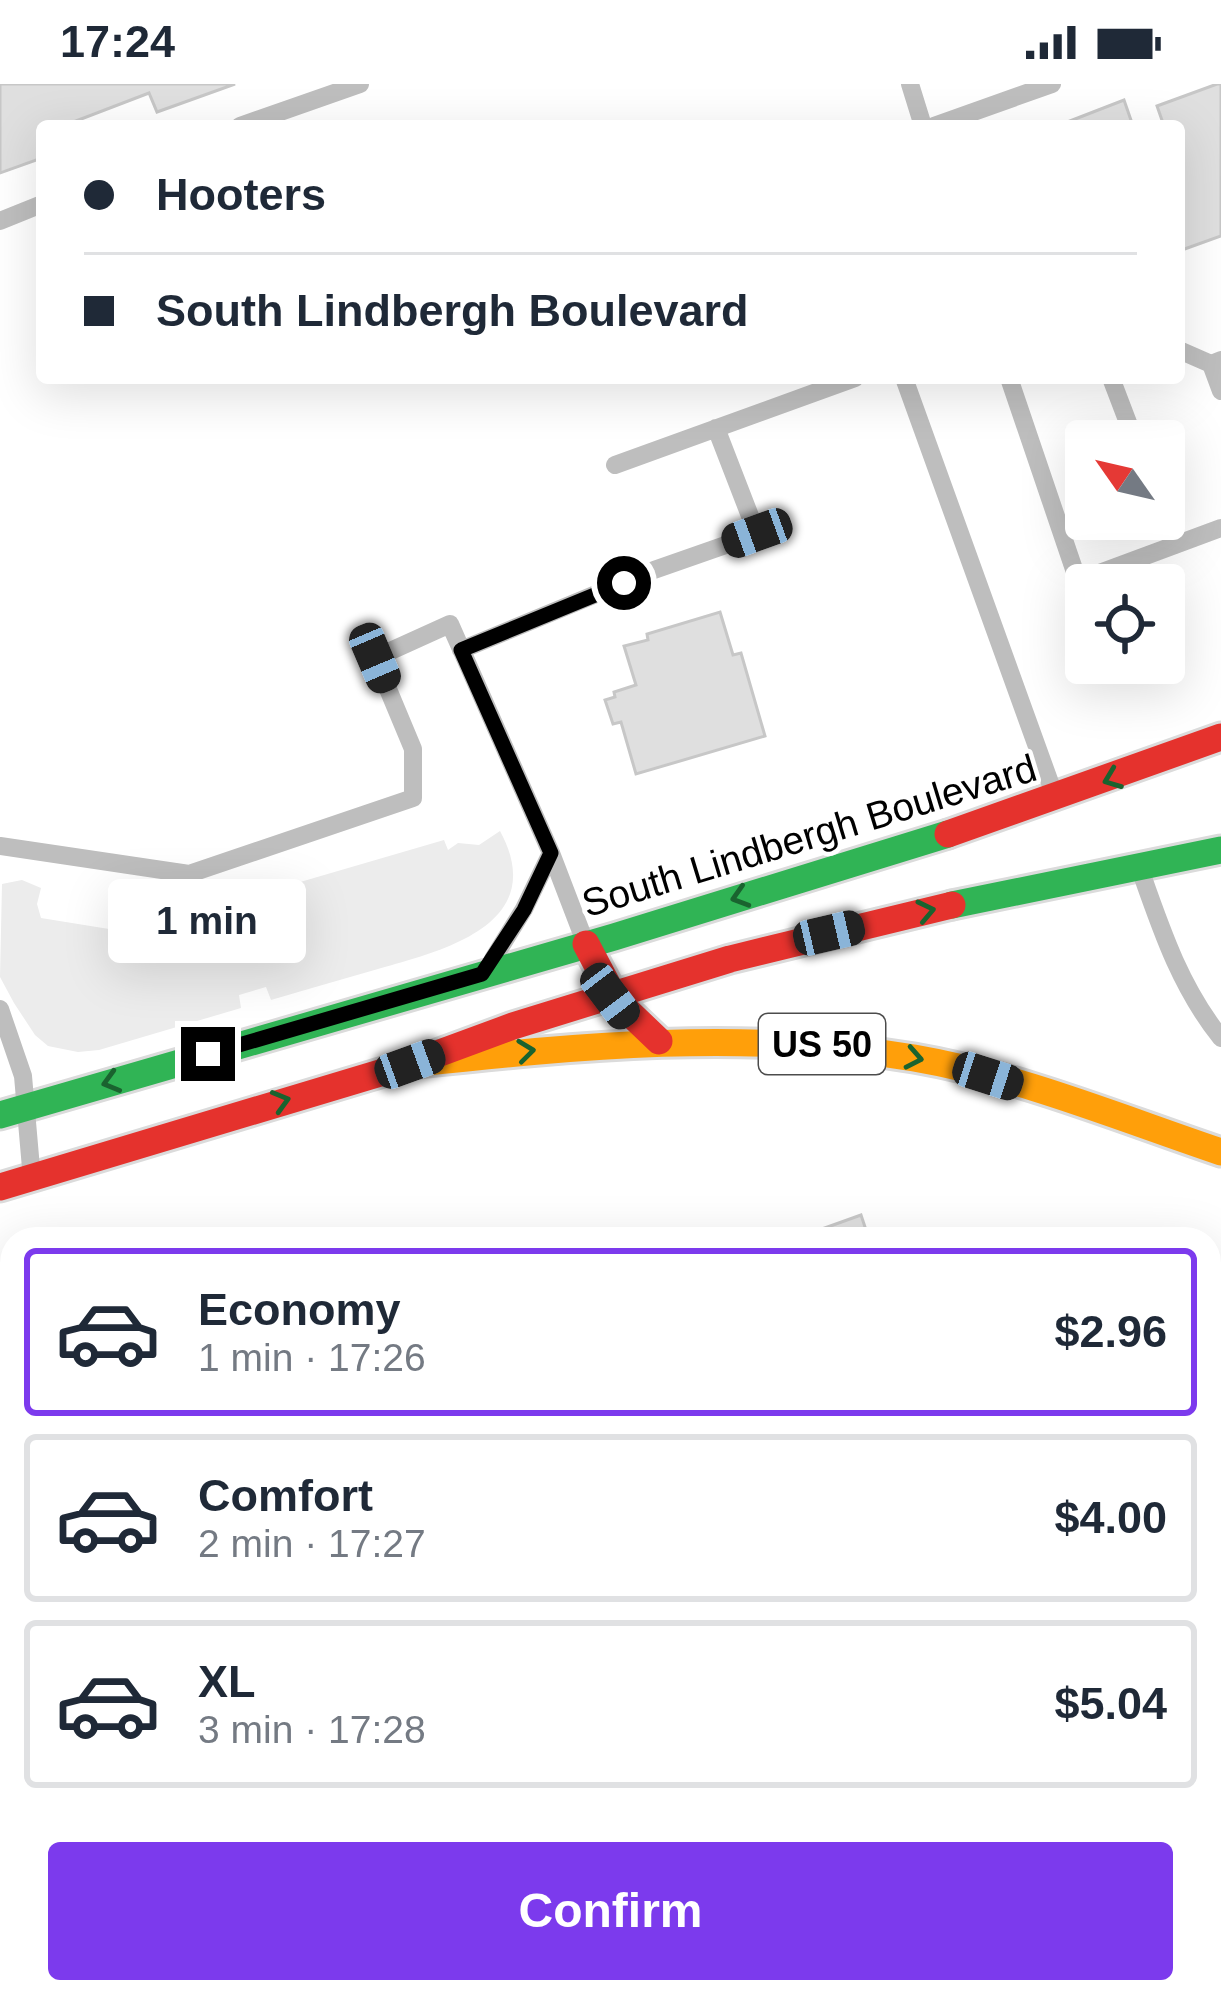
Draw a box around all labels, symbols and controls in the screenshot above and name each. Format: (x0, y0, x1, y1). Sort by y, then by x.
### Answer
text: 17:24 (60, 16, 175, 67)
text: Hooters (156, 169, 326, 220)
text: South Lindbergh Boulevard (156, 285, 749, 336)
north arrow (1065, 420, 1185, 540)
map controls (1065, 420, 1185, 684)
car (717, 504, 797, 562)
route start (597, 556, 651, 610)
button: locate (1065, 564, 1185, 684)
car (344, 618, 406, 698)
street label: South Lindbergh Boulevard (577, 746, 1041, 925)
one-way arrow (1102, 764, 1123, 789)
callout: 1 min (109, 880, 307, 964)
one-way arrow (731, 883, 752, 908)
text: 1 min (156, 899, 258, 942)
one-way arrow (915, 899, 935, 924)
car (790, 907, 868, 959)
car (574, 956, 646, 1036)
road number: US 50 (759, 1014, 885, 1074)
route end (181, 1027, 235, 1081)
car (370, 1035, 450, 1093)
one-way arrow (516, 1039, 536, 1065)
one-way arrow (904, 1044, 924, 1070)
car (948, 1048, 1028, 1104)
one-way arrow (101, 1068, 122, 1093)
one-way arrow (270, 1090, 291, 1115)
icon: car (54, 1278, 162, 1386)
text: Economy (198, 1284, 401, 1335)
text: $2.96 (1054, 1306, 1167, 1357)
text: 1 min · 17:26 (198, 1336, 426, 1379)
icon: car (54, 1464, 162, 1572)
text: Comfort (198, 1470, 373, 1521)
text: $4.00 (1054, 1492, 1167, 1543)
text: 2 min · 17:27 (198, 1522, 426, 1565)
icon: car (54, 1650, 162, 1758)
text: XL (198, 1656, 256, 1707)
text: $5.04 (1054, 1678, 1167, 1729)
text: 3 min · 17:28 (198, 1708, 426, 1751)
button: Confirm (48, 1842, 1173, 1980)

